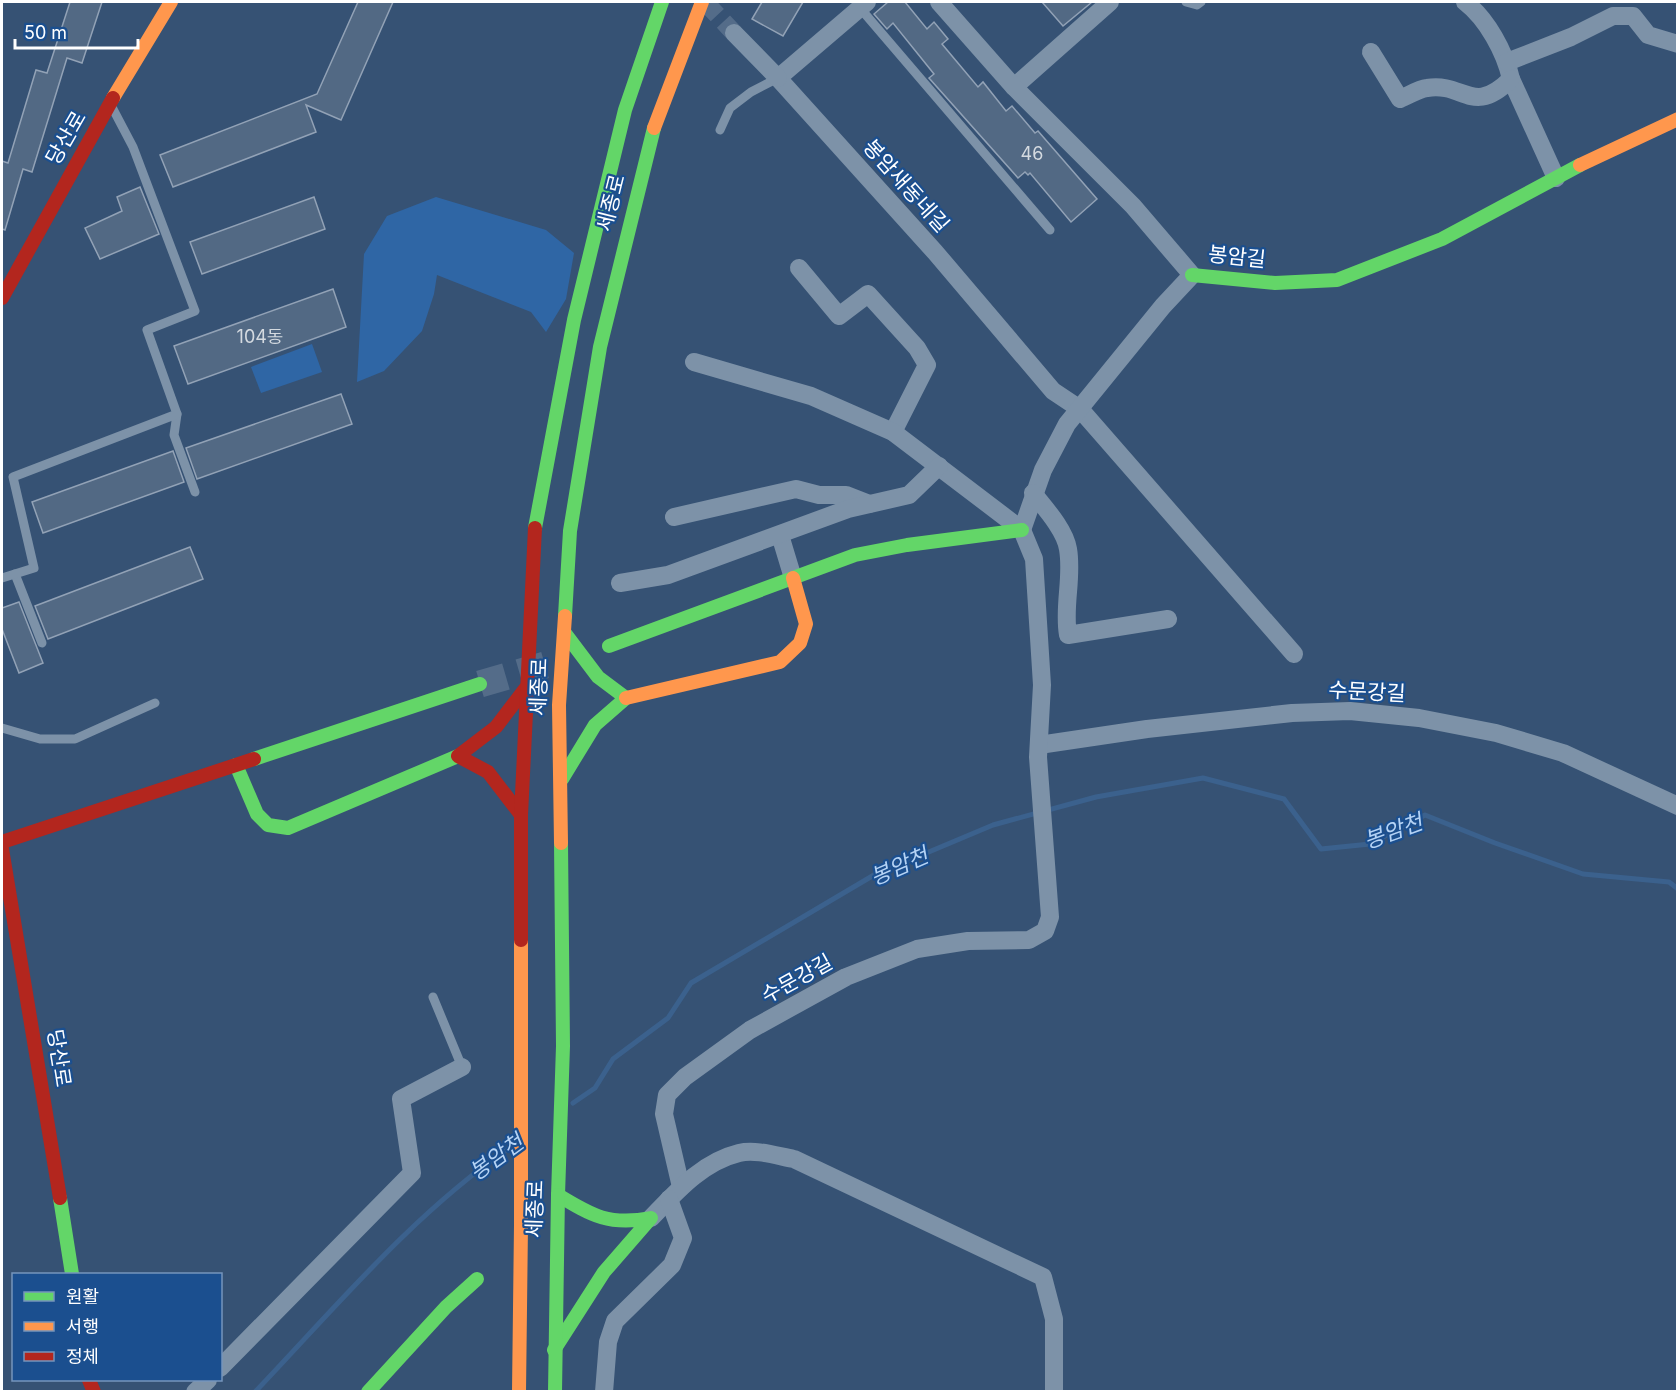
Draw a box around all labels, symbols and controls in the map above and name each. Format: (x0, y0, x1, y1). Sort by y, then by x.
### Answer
scale bar (15, 12, 138, 50)
text: 50 m (24, 22, 67, 43)
street label: 당산로 (40, 106, 91, 169)
street label: 봉암새동네길 (858, 134, 954, 237)
house number: 46 (1021, 143, 1043, 164)
street label: 세종로 (591, 172, 630, 234)
street label: 봉암길 (1207, 241, 1267, 272)
house number: 104동 (237, 326, 283, 347)
street label: 세종로 (525, 658, 552, 716)
street label: 수문강길 (1328, 677, 1406, 706)
water label: 봉암천 (1360, 807, 1429, 854)
water label: 봉암천 (866, 841, 935, 890)
street label: 수문강길 (757, 949, 837, 1008)
street label: 당산로 (43, 1027, 76, 1089)
water label: 봉암천 (464, 1127, 530, 1185)
street label: 세종로 (521, 1180, 548, 1238)
legend (12, 1273, 222, 1381)
text: 원활 (66, 1286, 99, 1307)
text: 서행 (66, 1316, 99, 1337)
text: 정체 (66, 1346, 99, 1367)

